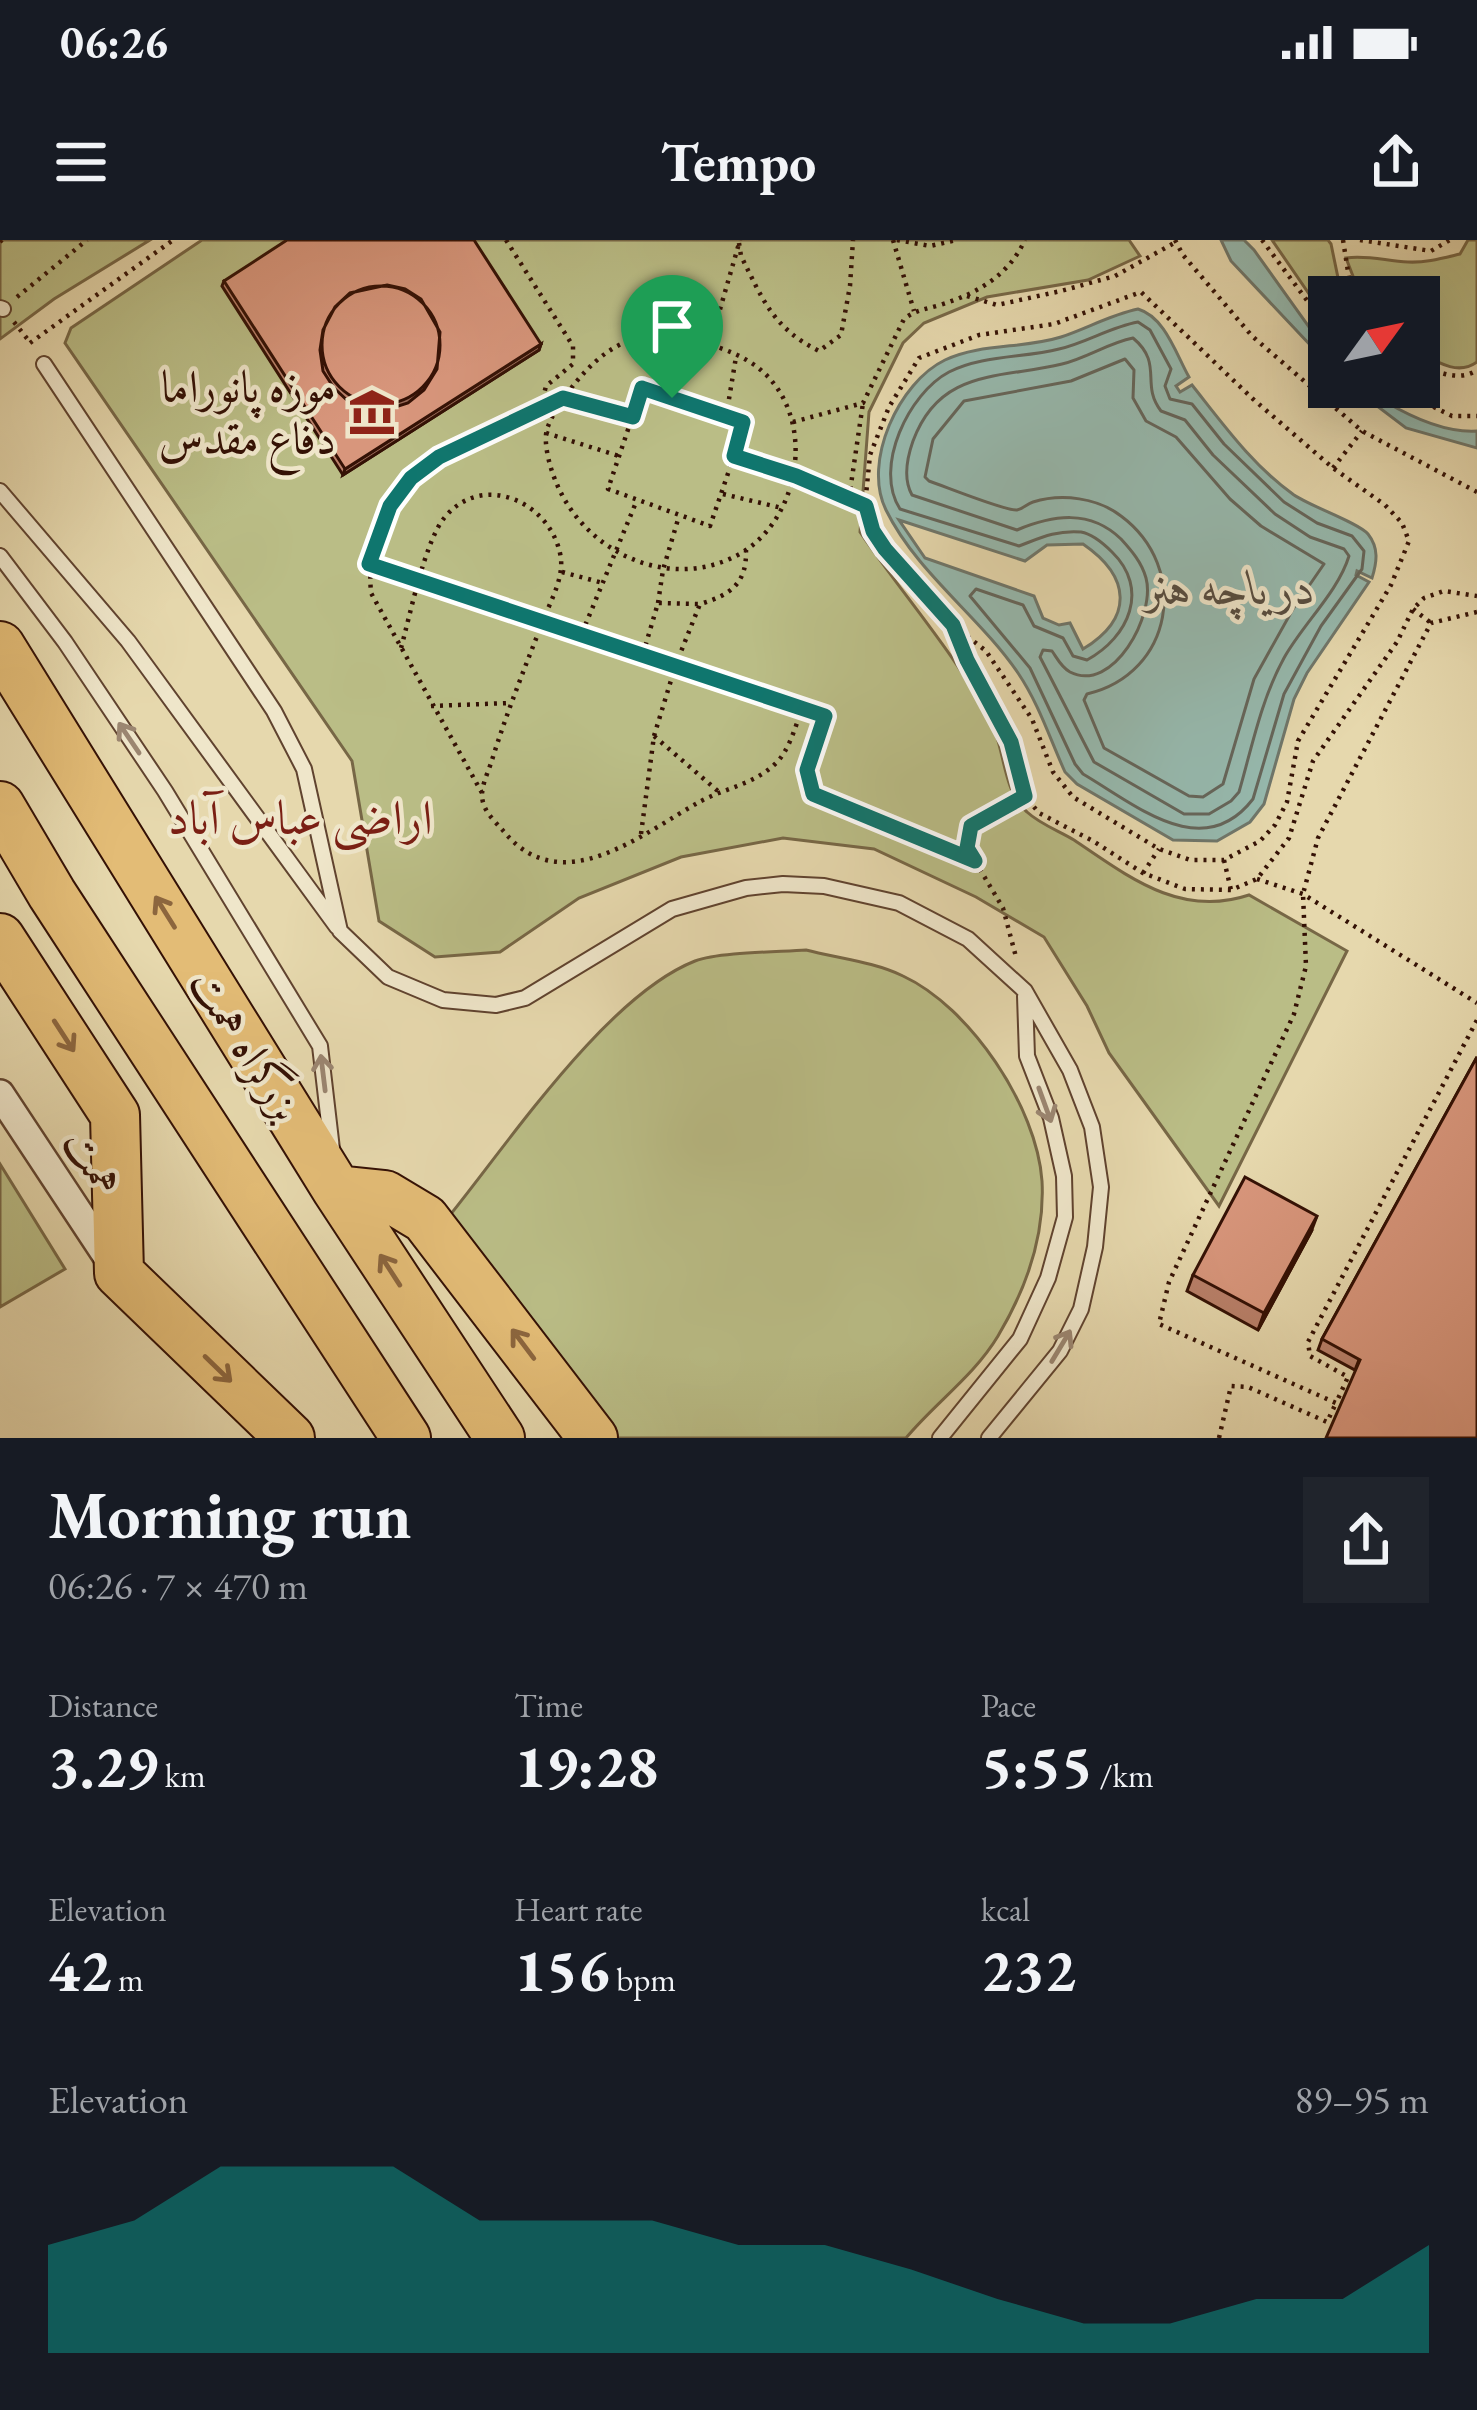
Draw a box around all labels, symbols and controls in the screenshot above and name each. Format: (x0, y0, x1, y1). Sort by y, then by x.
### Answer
text: 06:26 (60, 13, 168, 71)
text: Tempo (661, 127, 816, 197)
icon: menu (48, 129, 114, 195)
icon: share (1363, 129, 1429, 195)
pin (621, 275, 723, 398)
north arrow (1308, 276, 1440, 408)
map controls (1308, 276, 1440, 408)
icon: arrive (639, 293, 705, 359)
place label: موزه پانوراما دفاع مقدس (159, 357, 336, 476)
museum icon: موزه پانوراما دفاع مقدس (347, 387, 397, 437)
water label: دریاچه هنر (1141, 556, 1316, 620)
one-way arrow (117, 721, 142, 755)
district label: اراضی عباس آباد (167, 786, 433, 852)
one-way arrow (153, 896, 177, 930)
street label: بزرگراه همت (178, 957, 316, 1131)
one-way arrow (51, 1019, 76, 1053)
one-way arrow (311, 1055, 334, 1094)
one-way arrow (1036, 1086, 1057, 1123)
street label: همت (50, 1116, 138, 1206)
one-way arrow (377, 1253, 402, 1287)
one-way arrow (510, 1329, 536, 1361)
one-way arrow (1049, 1330, 1073, 1364)
one-way arrow (203, 1354, 232, 1382)
text: Morning run (48, 1472, 412, 1558)
button: share (1303, 1477, 1429, 1603)
text: 06:26 · 7 × 470 m (48, 1560, 308, 1611)
text: Distance (48, 1684, 158, 1727)
text: Time (514, 1684, 583, 1727)
text: Pace (981, 1684, 1036, 1727)
text: 3.29 (48, 1727, 158, 1805)
text: 19:28 (514, 1727, 658, 1805)
text: 5:55 (981, 1727, 1093, 1805)
text: km (158, 1754, 206, 1797)
text: /km (1093, 1754, 1154, 1797)
text: Elevation (48, 1888, 167, 1931)
text: Heart rate (514, 1888, 643, 1931)
text: kcal (981, 1888, 1030, 1931)
text: 42 (48, 1931, 111, 2009)
text: 156 (514, 1931, 610, 2009)
text: 232 (981, 1931, 1076, 2009)
text: m (111, 1958, 144, 2001)
text: bpm (610, 1958, 676, 2001)
text: Elevation (48, 2074, 188, 2125)
text: 89–95 m (1295, 2074, 1429, 2125)

